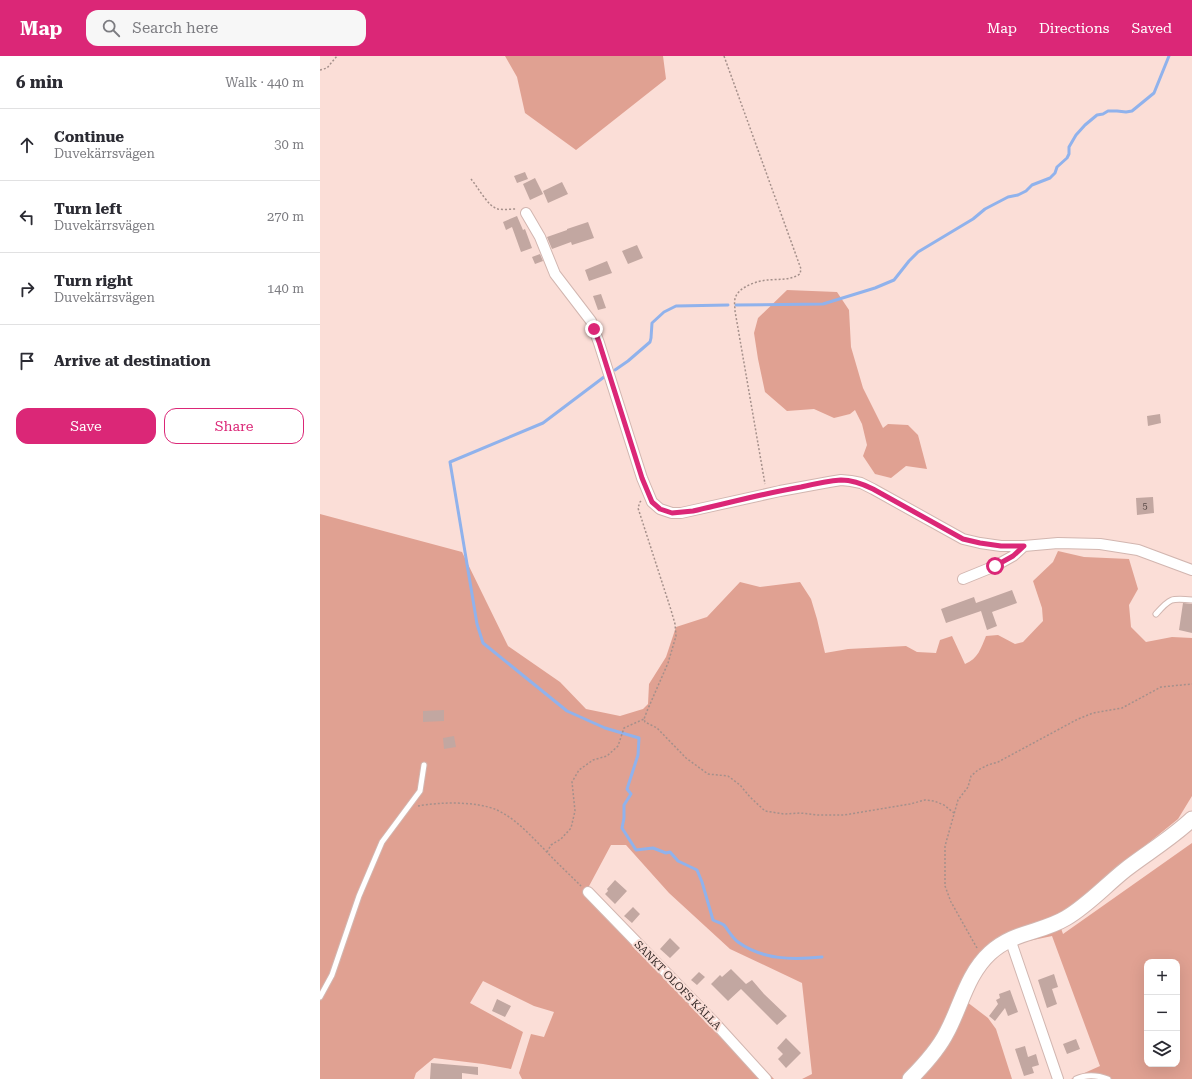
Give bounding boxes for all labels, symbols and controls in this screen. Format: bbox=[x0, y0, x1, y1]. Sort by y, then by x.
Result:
search box bbox=[86, 10, 366, 46]
text: Map bbox=[20, 17, 62, 40]
icon: search bbox=[100, 17, 122, 39]
text: Search here bbox=[132, 19, 218, 37]
text: Map bbox=[987, 20, 1017, 36]
text: Directions bbox=[1039, 20, 1109, 36]
text: Saved bbox=[1131, 20, 1172, 36]
text: 6 min bbox=[16, 72, 63, 92]
text: Walk · 440 m bbox=[225, 75, 304, 90]
text: Continue bbox=[54, 128, 124, 146]
icon: ahead bbox=[16, 134, 38, 156]
text: 30 m bbox=[274, 137, 304, 152]
text: Duvekärrsvägen bbox=[54, 146, 155, 161]
text: Turn left bbox=[54, 200, 122, 218]
icon: left bbox=[16, 206, 38, 228]
text: 270 m bbox=[267, 209, 304, 224]
text: Duvekärrsvägen bbox=[54, 218, 155, 233]
text: Turn right bbox=[54, 272, 133, 290]
icon: right bbox=[16, 278, 38, 300]
text: 140 m bbox=[267, 281, 304, 296]
text: Duvekärrsvägen bbox=[54, 290, 155, 305]
route end bbox=[585, 320, 603, 338]
icon: arrive bbox=[16, 350, 38, 372]
text: Arrive at destination bbox=[54, 352, 210, 370]
button: Save bbox=[16, 408, 156, 444]
button: Share bbox=[164, 408, 304, 444]
house number: 5 bbox=[1142, 501, 1148, 511]
route start bbox=[986, 557, 1004, 575]
street label: SANKT OLOFS KÄLLA bbox=[632, 937, 725, 1033]
map controls bbox=[1144, 959, 1180, 1067]
button: + bbox=[1144, 959, 1180, 995]
button: − bbox=[1144, 995, 1180, 1031]
button: layers bbox=[1144, 1031, 1180, 1067]

